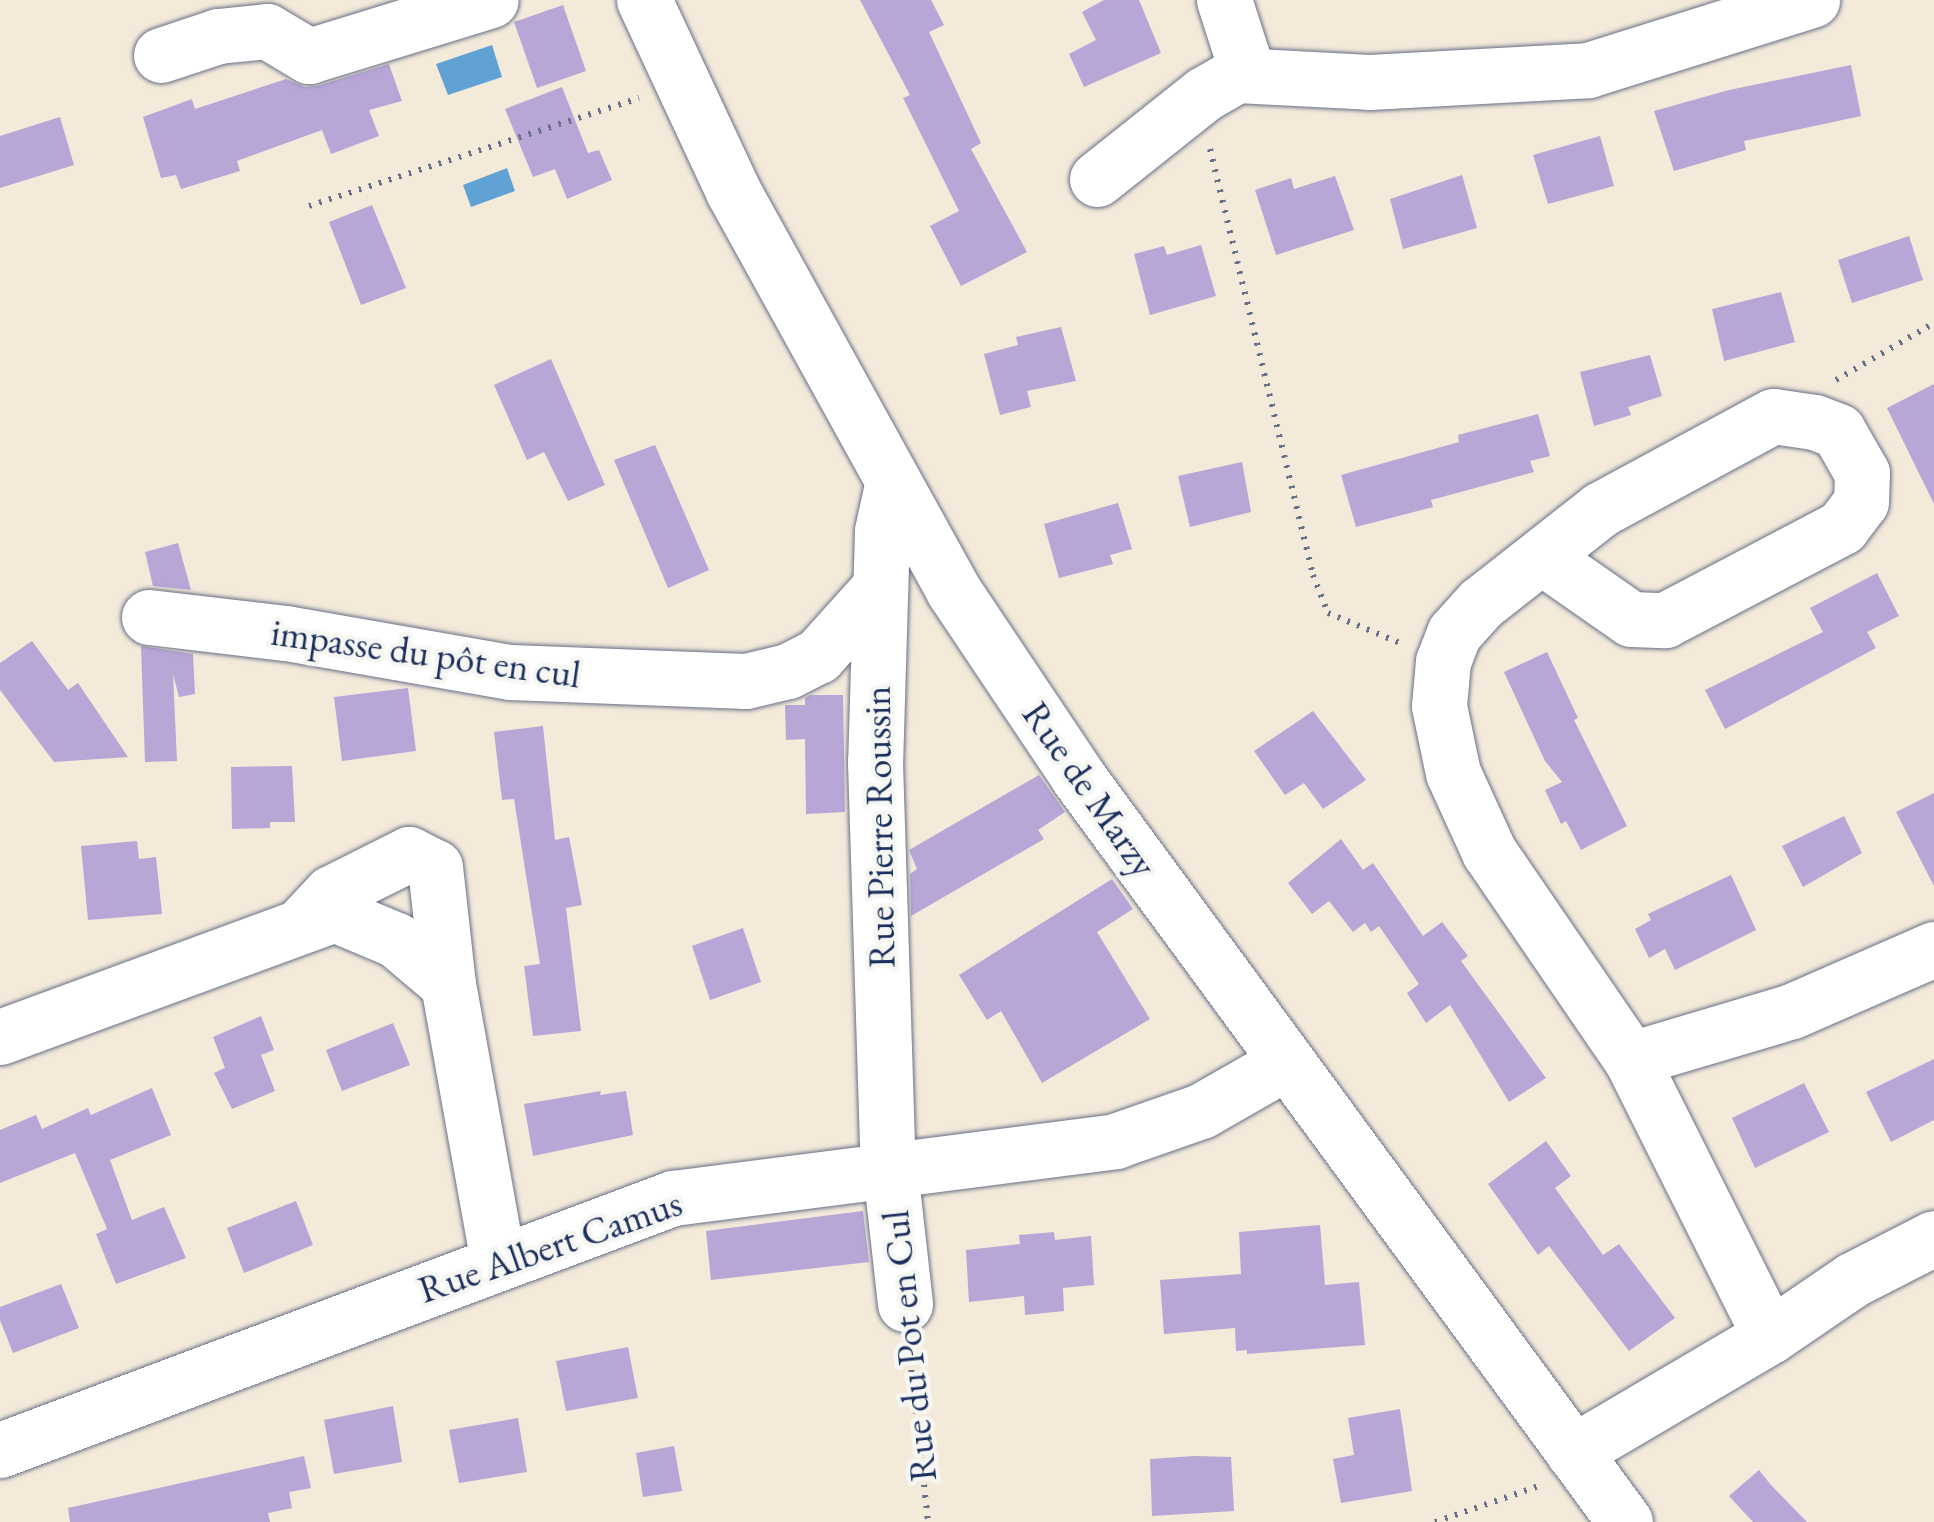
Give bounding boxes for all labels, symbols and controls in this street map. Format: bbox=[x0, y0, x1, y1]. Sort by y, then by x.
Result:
street label: impasse du pôt en cul bbox=[268, 609, 584, 697]
street label: Rue Pierre Roussin bbox=[854, 685, 904, 969]
street label: Rue de Marzy bbox=[1013, 693, 1167, 885]
street label: Rue Albert Camus bbox=[412, 1180, 688, 1312]
street label: Rue du Pot en Cul bbox=[872, 1208, 946, 1484]

